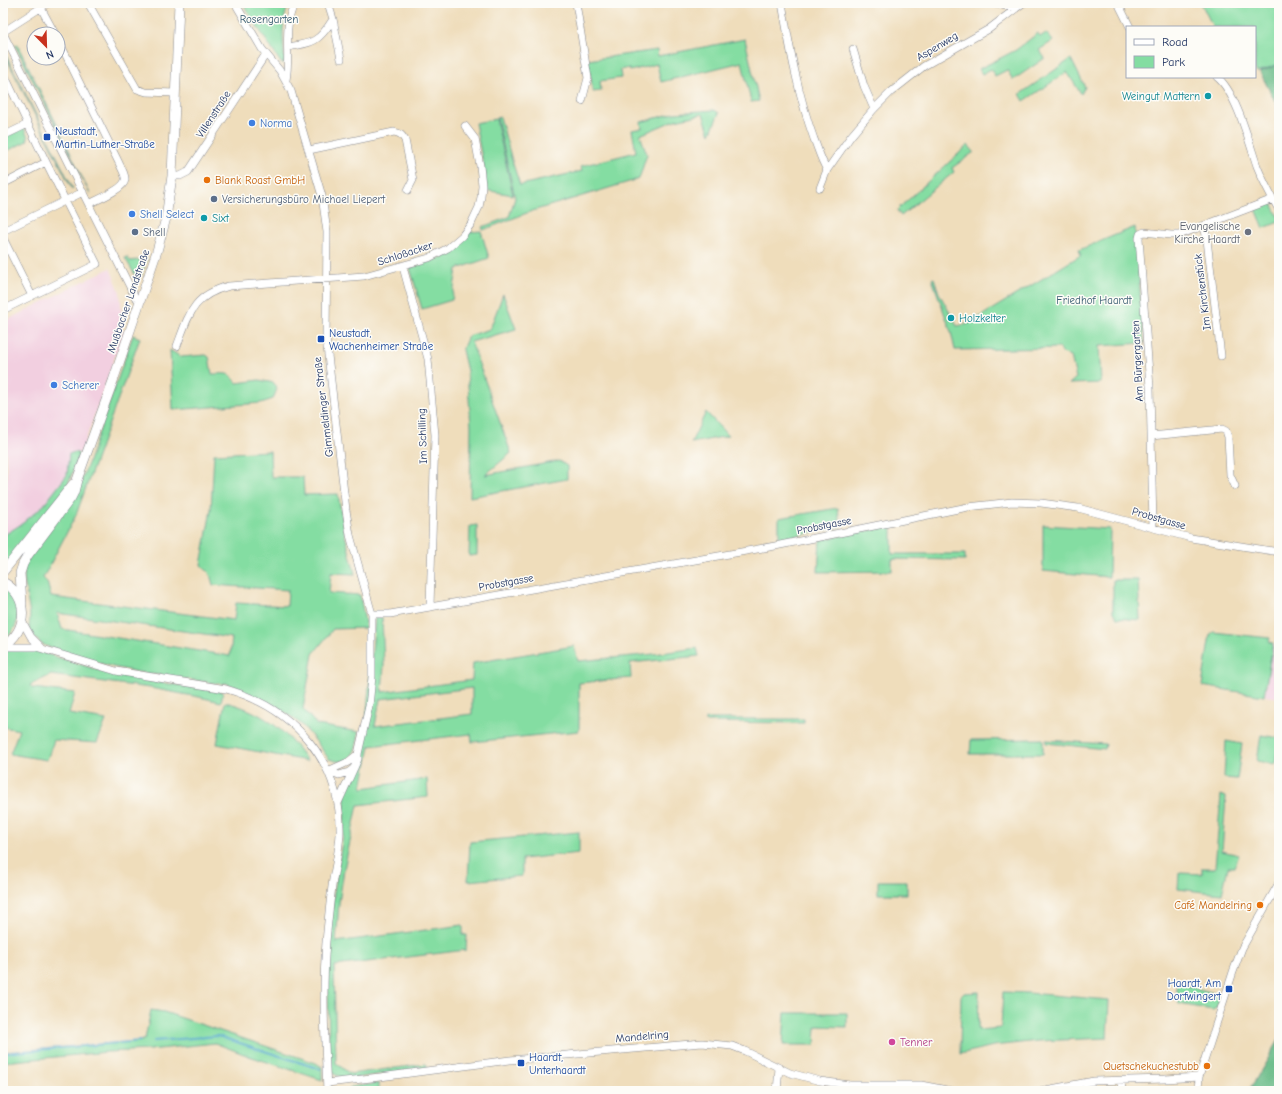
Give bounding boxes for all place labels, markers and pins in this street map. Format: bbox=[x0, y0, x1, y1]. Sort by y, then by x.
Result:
place label: Weingut Mattern bbox=[1122, 90, 1200, 103]
marker: Weingut Mattern bbox=[1203, 91, 1213, 101]
place label: Norma bbox=[260, 117, 292, 130]
marker: Norma bbox=[247, 118, 257, 128]
place label: Neustadt, Martin-Luther-Straße bbox=[55, 125, 155, 151]
marker: Neustadt, Martin-Luther-Straße bbox=[42, 132, 52, 142]
place label: Blank Roast GmbH bbox=[215, 174, 305, 187]
marker: Blank Roast GmbH bbox=[202, 175, 212, 185]
place label: Versicherungsbüro Michael Liepert bbox=[222, 193, 386, 206]
marker: Versicherungsbüro Michael Liepert bbox=[209, 194, 219, 204]
place label: Shell Select bbox=[140, 208, 195, 221]
marker: Shell Select bbox=[127, 209, 137, 219]
place label: Sixt bbox=[212, 212, 230, 225]
marker: Sixt bbox=[199, 213, 209, 223]
place label: Evangelische Kirche Haardt bbox=[1175, 220, 1241, 246]
place label: Shell bbox=[143, 226, 165, 239]
marker: Shell bbox=[130, 227, 140, 237]
marker: Evangelische Kirche Haardt bbox=[1243, 227, 1253, 237]
place label: Holzkelter bbox=[959, 312, 1006, 325]
marker: Holzkelter bbox=[946, 313, 956, 323]
place label: Neustadt, Wachenheimer Straße bbox=[329, 327, 434, 353]
marker: Neustadt, Wachenheimer Straße bbox=[316, 334, 326, 344]
place label: Scherer bbox=[62, 379, 99, 392]
marker: Scherer bbox=[49, 380, 59, 390]
place label: Café Mandelring bbox=[1174, 899, 1252, 912]
marker: Café Mandelring bbox=[1255, 900, 1265, 910]
place label: Haardt, Am Dorfwingert bbox=[1167, 977, 1222, 1003]
marker: Haardt, Am Dorfwingert bbox=[1224, 984, 1234, 994]
place label: Tenner bbox=[900, 1036, 933, 1049]
marker: Tenner bbox=[887, 1037, 897, 1047]
place label: Haardt, Unterhaardt bbox=[529, 1051, 587, 1077]
marker: Haardt, Unterhaardt bbox=[516, 1058, 526, 1068]
place label: Quetschekuchestubb bbox=[1103, 1060, 1199, 1073]
marker: Quetschekuchestubb bbox=[1202, 1061, 1212, 1071]

